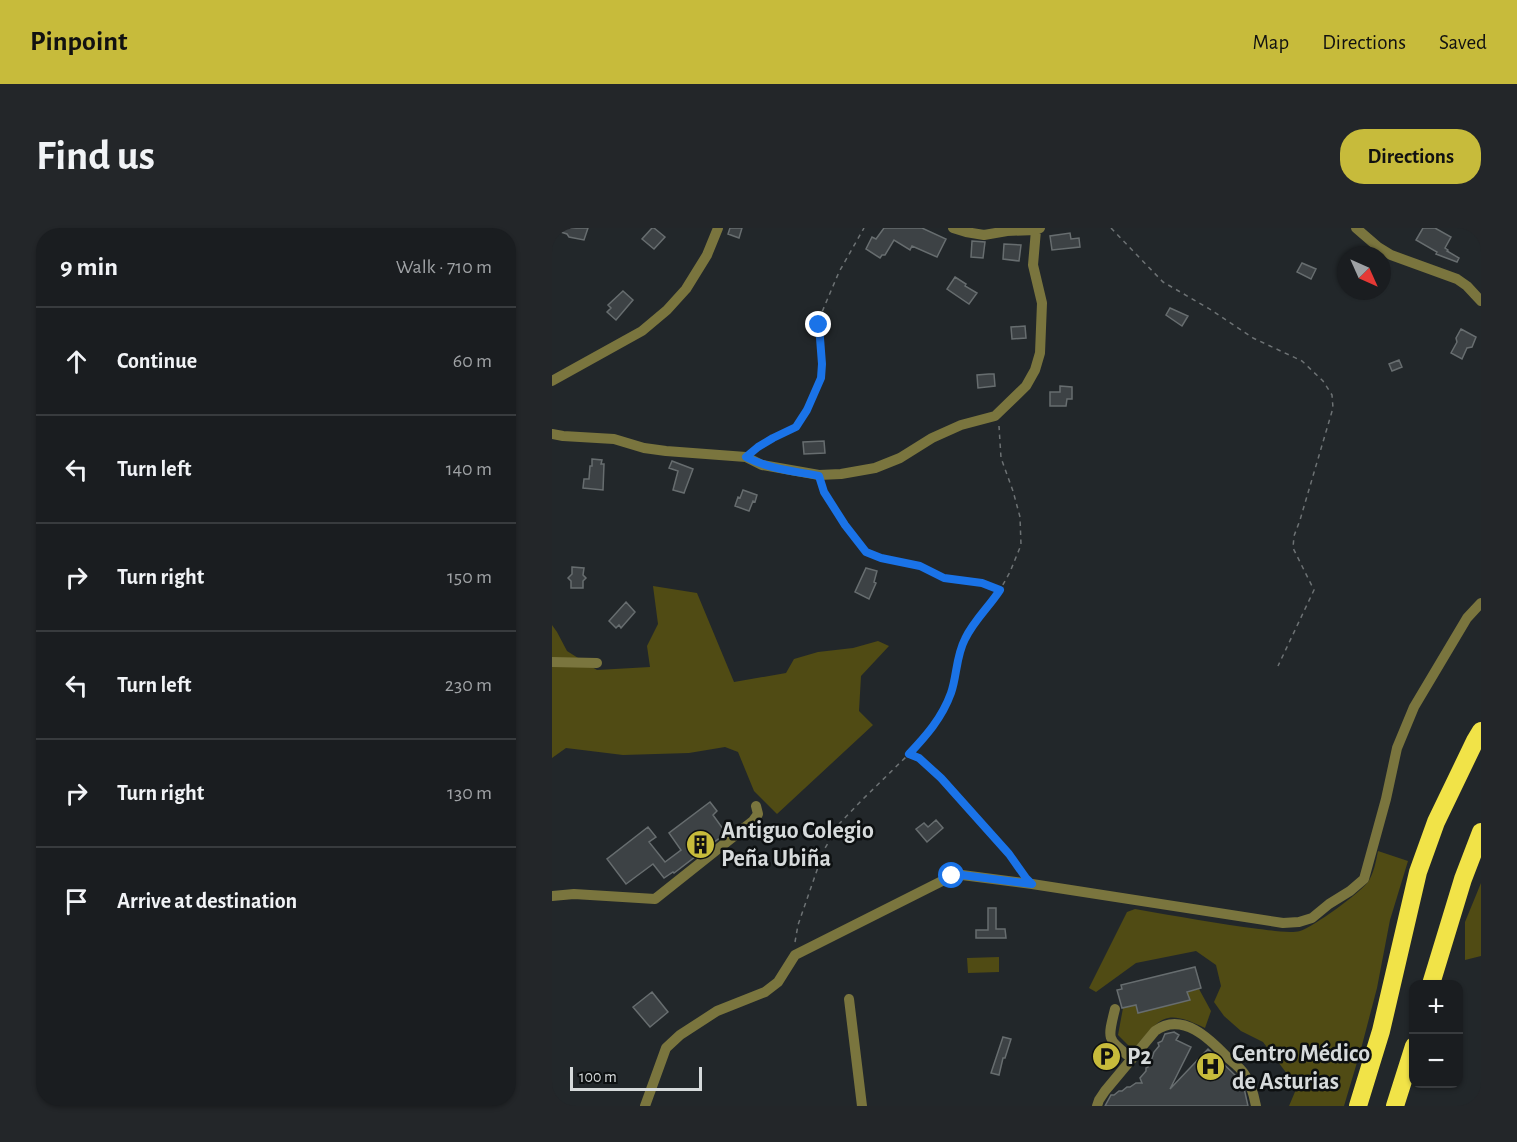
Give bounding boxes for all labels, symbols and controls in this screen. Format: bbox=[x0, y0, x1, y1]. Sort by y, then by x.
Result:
text: Pinpoint bbox=[30, 28, 128, 56]
text: Map bbox=[1253, 32, 1289, 53]
text: Directions bbox=[1322, 32, 1406, 53]
text: Saved bbox=[1439, 32, 1487, 53]
button: Directions bbox=[1340, 129, 1481, 184]
text: Find us bbox=[36, 135, 155, 177]
north arrow bbox=[1337, 246, 1391, 300]
text: 9 min bbox=[60, 254, 118, 280]
text: Walk · 710 m bbox=[396, 257, 492, 277]
route end bbox=[805, 311, 831, 337]
icon: ahead bbox=[60, 345, 93, 378]
text: Continue bbox=[117, 350, 197, 372]
text: 60 m bbox=[453, 351, 492, 371]
icon: left bbox=[60, 453, 93, 486]
text: Turn left bbox=[117, 458, 191, 480]
text: 140 m bbox=[446, 459, 492, 479]
icon: right bbox=[60, 561, 93, 594]
text: Turn right bbox=[117, 566, 204, 588]
text: 150 m bbox=[447, 567, 492, 587]
icon: left bbox=[60, 669, 93, 702]
text: Turn left bbox=[117, 674, 191, 696]
text: 230 m bbox=[445, 675, 492, 695]
icon: right bbox=[60, 777, 93, 810]
text: Turn right bbox=[117, 782, 204, 804]
text: 130 m bbox=[447, 783, 492, 803]
place label: Antiguo Colegio Peña Ubiña bbox=[721, 819, 874, 871]
building icon: Antiguo Colegio Peña Ubiña bbox=[684, 828, 716, 860]
route start bbox=[938, 862, 964, 888]
icon: arrive bbox=[60, 885, 93, 918]
text: Arrive at destination bbox=[117, 890, 297, 912]
map controls bbox=[1409, 980, 1463, 1088]
button: + bbox=[1409, 980, 1463, 1034]
button: − bbox=[1409, 1034, 1463, 1088]
parking icon: P2 bbox=[1090, 1040, 1122, 1072]
place label: Centro Médico de Asturias bbox=[1232, 1042, 1370, 1094]
place label: P2 bbox=[1127, 1045, 1152, 1069]
hospital icon: Centro Médico de Asturias bbox=[1195, 1051, 1227, 1083]
scale bar bbox=[570, 1064, 702, 1092]
text: 100 m bbox=[579, 1069, 617, 1085]

